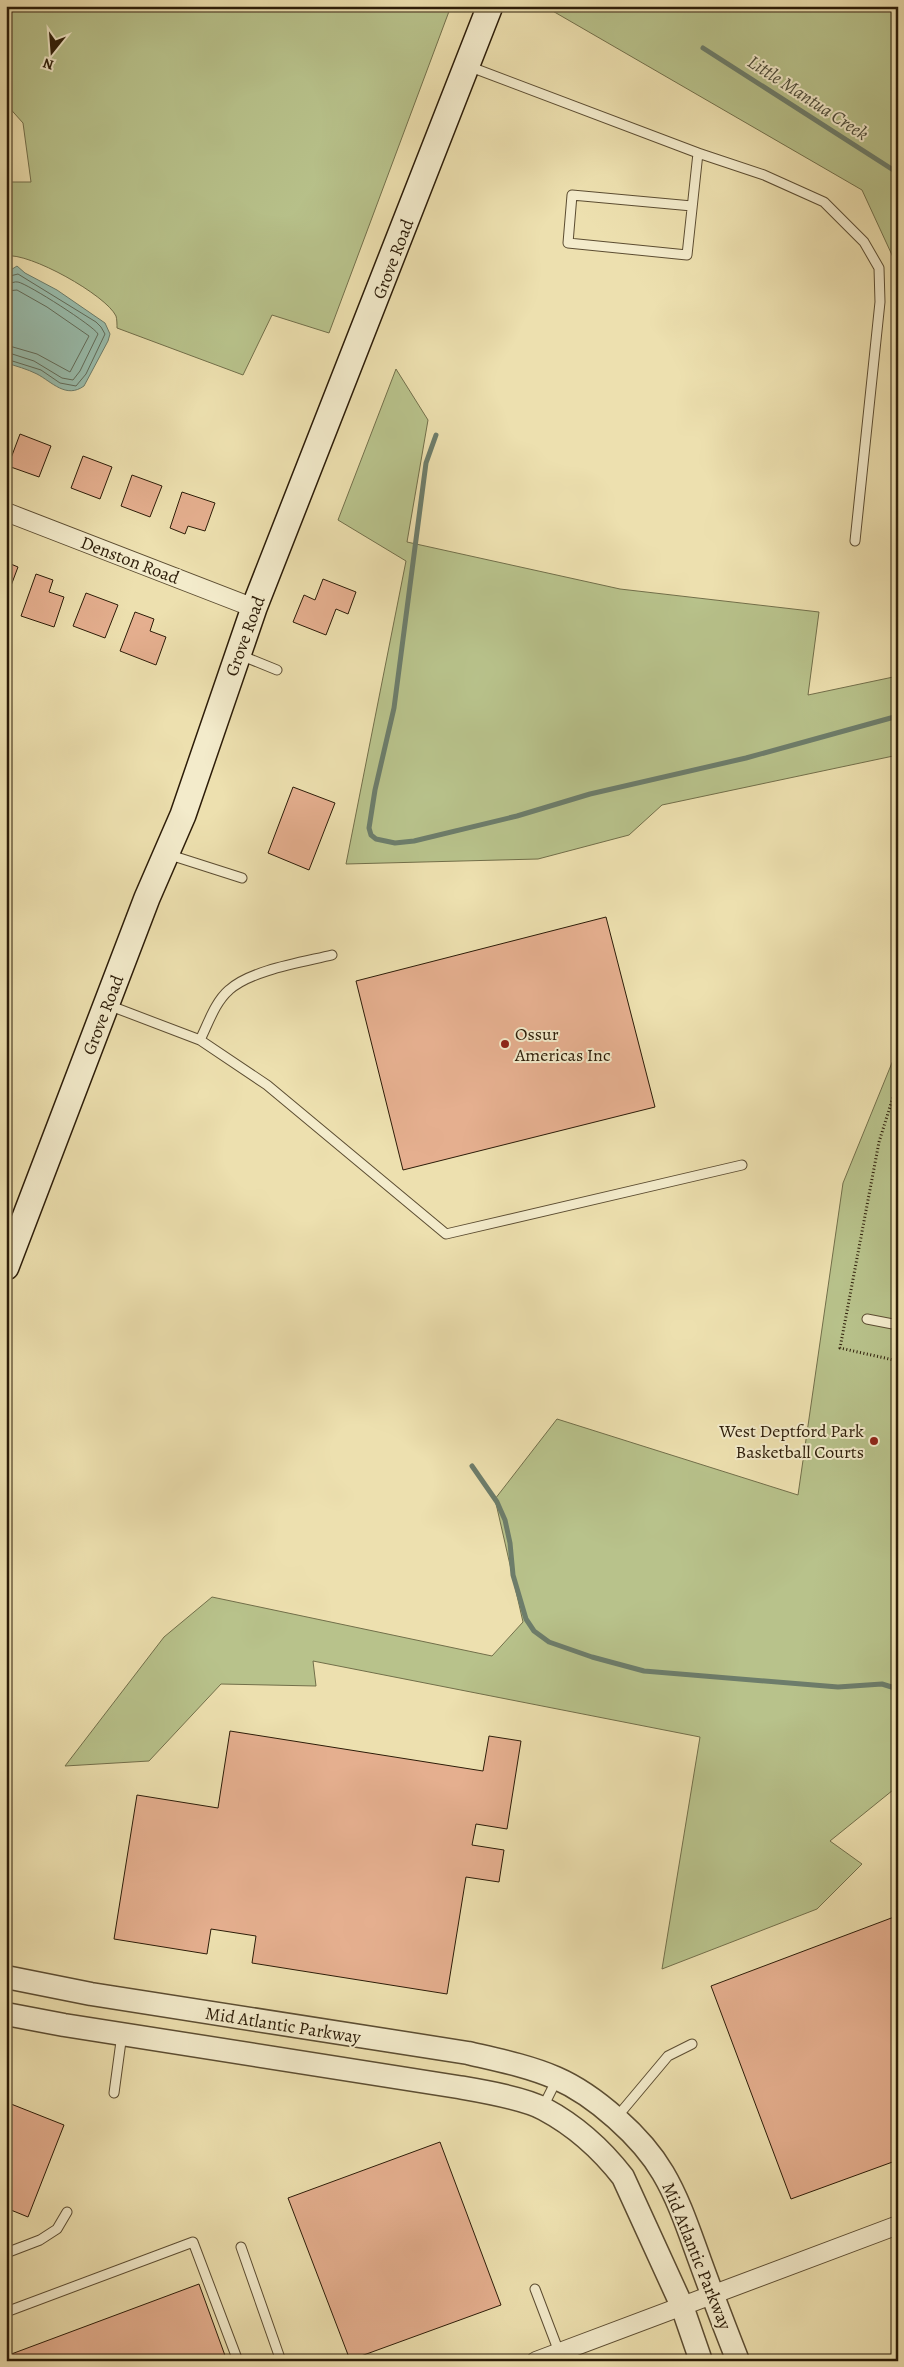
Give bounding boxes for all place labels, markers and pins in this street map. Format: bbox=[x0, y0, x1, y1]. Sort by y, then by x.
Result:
place label: Ossur Americas Inc bbox=[514, 1022, 611, 1067]
marker: Ossur Americas Inc bbox=[499, 1038, 511, 1050]
place label: West Deptford Park Basketball Courts bbox=[718, 1419, 864, 1464]
marker: West Deptford Park Basketball Courts bbox=[868, 1435, 880, 1447]

